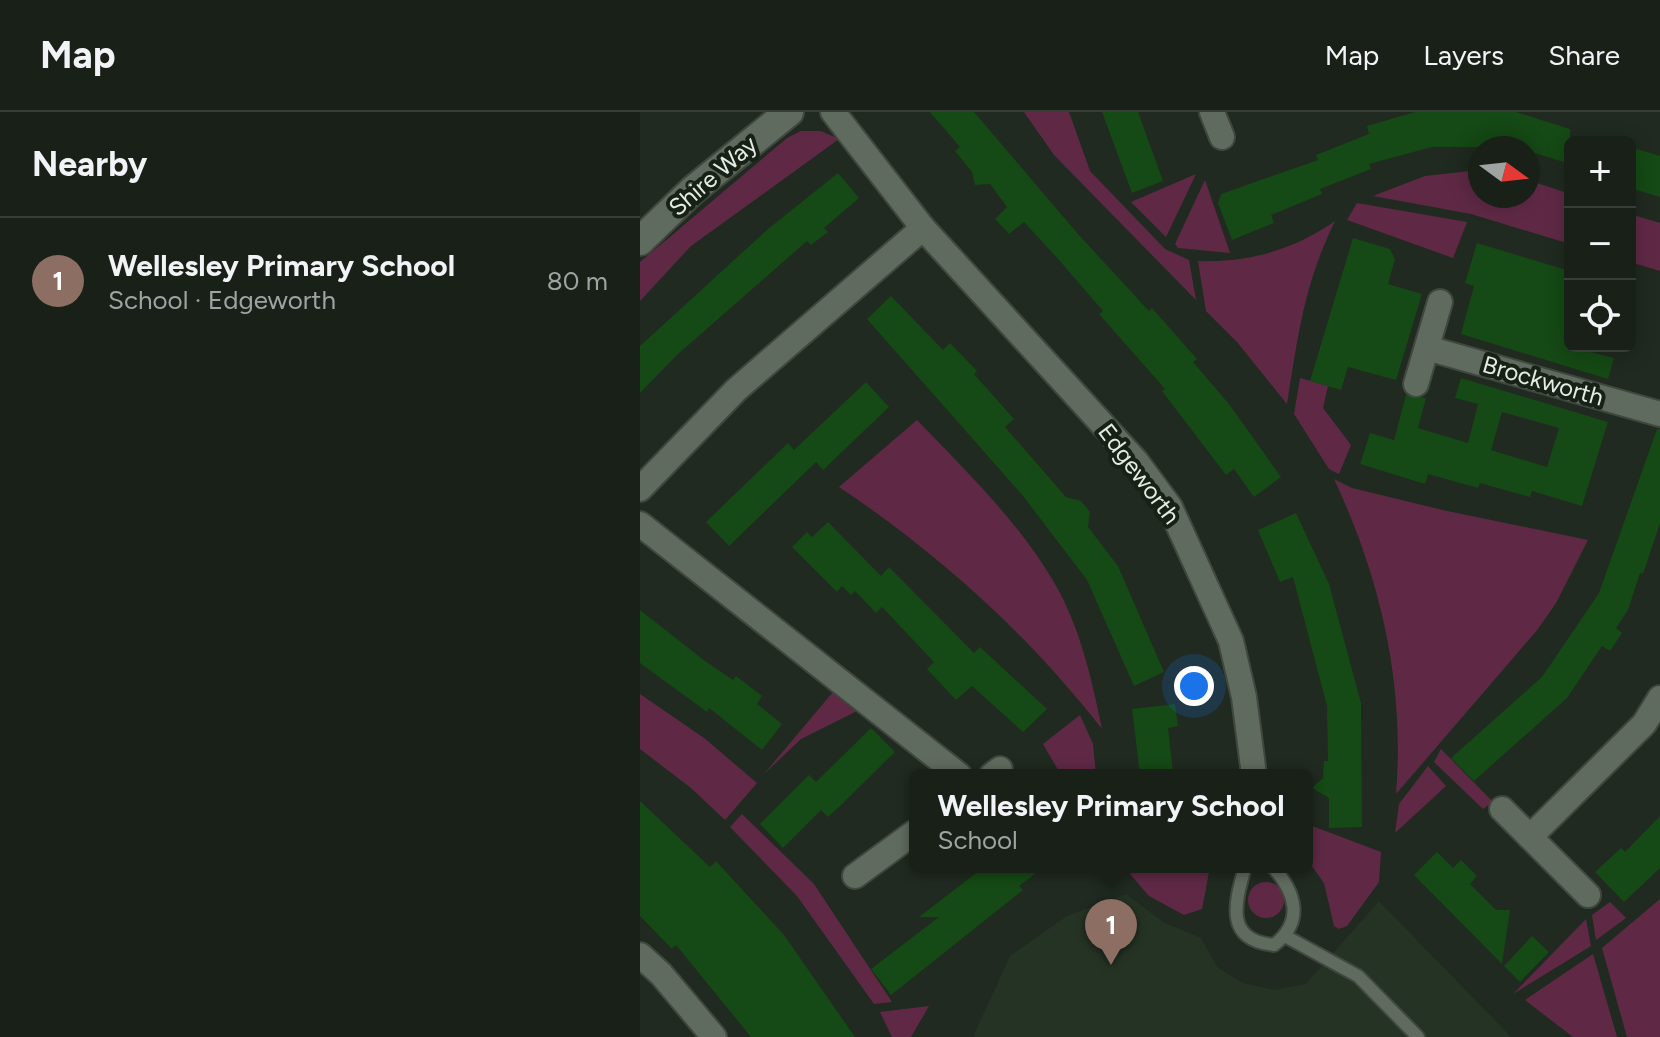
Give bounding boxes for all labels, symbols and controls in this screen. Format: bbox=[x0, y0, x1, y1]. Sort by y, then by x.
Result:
text: Map bbox=[40, 32, 116, 78]
text: Map bbox=[1325, 38, 1379, 72]
text: Layers bbox=[1423, 38, 1504, 72]
text: Share bbox=[1548, 38, 1620, 72]
street label: Shire Way bbox=[663, 129, 763, 222]
north arrow bbox=[1468, 136, 1540, 208]
map controls bbox=[1564, 136, 1636, 352]
button: + bbox=[1564, 136, 1636, 208]
text: Nearby bbox=[32, 144, 147, 185]
button: − bbox=[1564, 208, 1636, 280]
text: Wellesley Primary School bbox=[108, 247, 455, 284]
text: 1 bbox=[53, 265, 63, 297]
text: 80 m bbox=[547, 265, 608, 297]
button: locate bbox=[1564, 280, 1636, 352]
text: School · Edgeworth bbox=[108, 284, 336, 316]
street label: Brockworth bbox=[1479, 349, 1607, 412]
street label: Edgeworth bbox=[1092, 418, 1187, 530]
your location bbox=[1174, 666, 1214, 706]
popup bbox=[909, 769, 1313, 873]
text: Wellesley Primary School bbox=[937, 787, 1285, 824]
text: School bbox=[937, 824, 1018, 856]
pin: 1 bbox=[1085, 899, 1137, 965]

